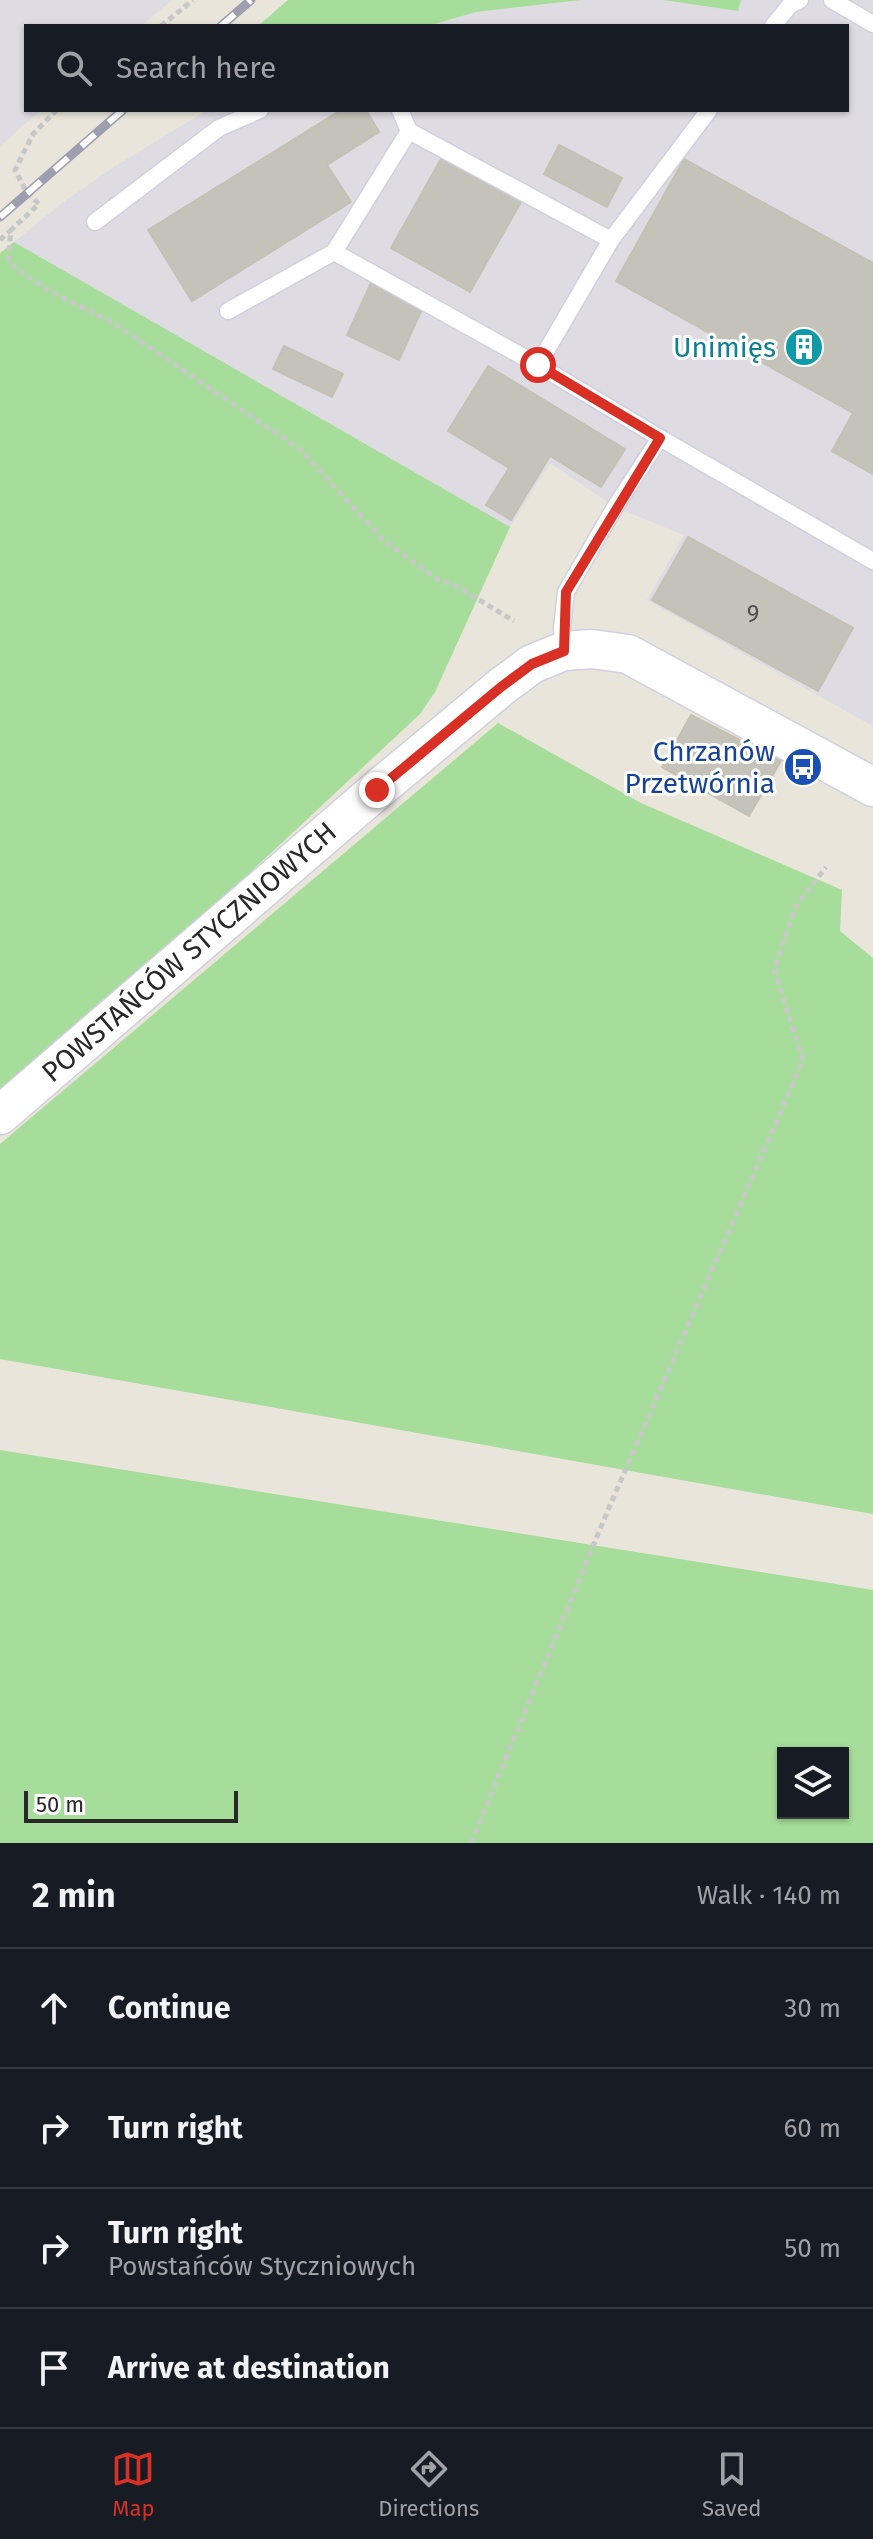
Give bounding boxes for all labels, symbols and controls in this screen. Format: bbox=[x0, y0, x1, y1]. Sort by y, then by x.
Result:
search box bbox=[24, 24, 849, 112]
icon: search bbox=[52, 46, 96, 90]
text: Search here bbox=[116, 50, 276, 86]
building icon: Unimięs bbox=[783, 326, 825, 368]
place label: Unimięs bbox=[673, 331, 776, 364]
route start bbox=[520, 347, 556, 383]
house number: 9 bbox=[747, 600, 759, 628]
place label: Chrzanów Przetwórnia bbox=[625, 735, 775, 800]
bus stop icon: Chrzanów Przetwórnia bbox=[782, 746, 824, 788]
route end bbox=[359, 772, 395, 808]
street label: POWSTAŃCÓW STYCZNIOWYCH bbox=[35, 815, 343, 1089]
map controls bbox=[777, 1747, 849, 1819]
button: layers bbox=[777, 1747, 849, 1819]
scale bar bbox=[24, 1787, 238, 1823]
text: 50 m bbox=[36, 1791, 84, 1818]
text: 2 min bbox=[32, 1875, 116, 1916]
text: Walk · 140 m bbox=[697, 1880, 841, 1911]
icon: ahead bbox=[32, 1986, 76, 2030]
text: Continue bbox=[108, 1990, 231, 2026]
text: 30 m bbox=[784, 1993, 841, 2024]
icon: right bbox=[32, 2106, 76, 2150]
text: Turn right bbox=[108, 2110, 243, 2146]
text: 60 m bbox=[783, 2113, 841, 2144]
text: Turn right bbox=[108, 2215, 243, 2251]
icon: right bbox=[32, 2226, 76, 2270]
text: 50 m bbox=[784, 2233, 841, 2264]
text: Powstańców Styczniowych bbox=[108, 2251, 416, 2282]
icon: arrive bbox=[32, 2346, 76, 2390]
text: Arrive at destination bbox=[108, 2350, 390, 2386]
tab: Map bbox=[111, 2447, 155, 2522]
tab: Directions bbox=[378, 2447, 479, 2522]
tab: Saved bbox=[702, 2447, 762, 2522]

